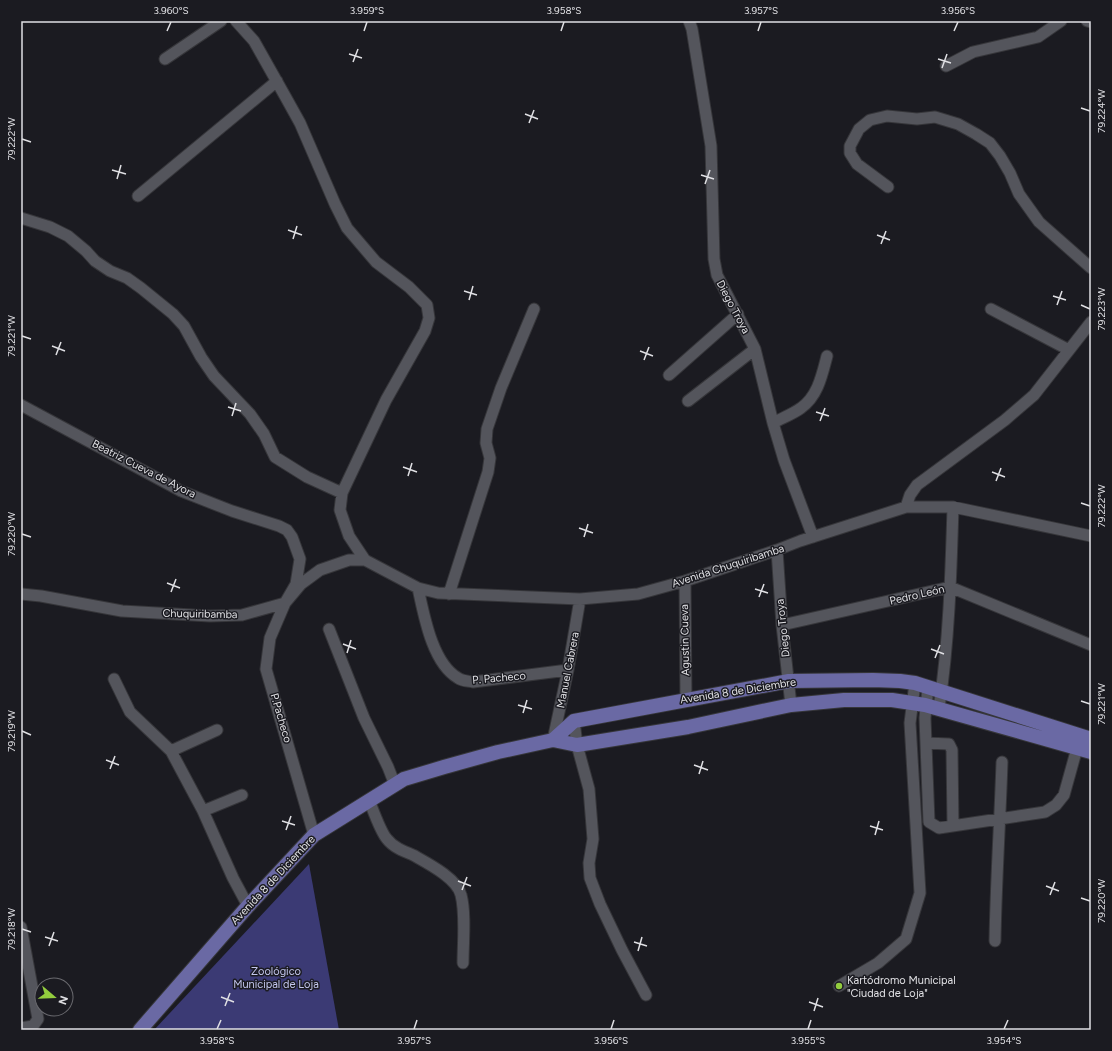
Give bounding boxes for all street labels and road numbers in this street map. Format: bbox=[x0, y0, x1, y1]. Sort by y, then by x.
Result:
street label: Diego Troya bbox=[714, 278, 752, 336]
street label: Beatriz Cueva de Ayora bbox=[90, 437, 198, 501]
street label: Avenida Chuquiribamba bbox=[670, 542, 786, 590]
street label: Pedro León bbox=[888, 582, 946, 608]
street label: Diego Troya bbox=[773, 598, 793, 658]
street label: Agustin Cueva bbox=[678, 604, 692, 676]
street label: Chuquiribamba bbox=[162, 607, 238, 621]
street label: Manuel Cabrera bbox=[554, 631, 582, 709]
street label: P. Pacheco bbox=[472, 669, 526, 687]
street label: Avenida 8 de Diciembre bbox=[679, 675, 797, 707]
street label: P.Pacheco bbox=[268, 692, 294, 744]
street label: Avenida 8 de Diciembre bbox=[228, 833, 318, 927]

